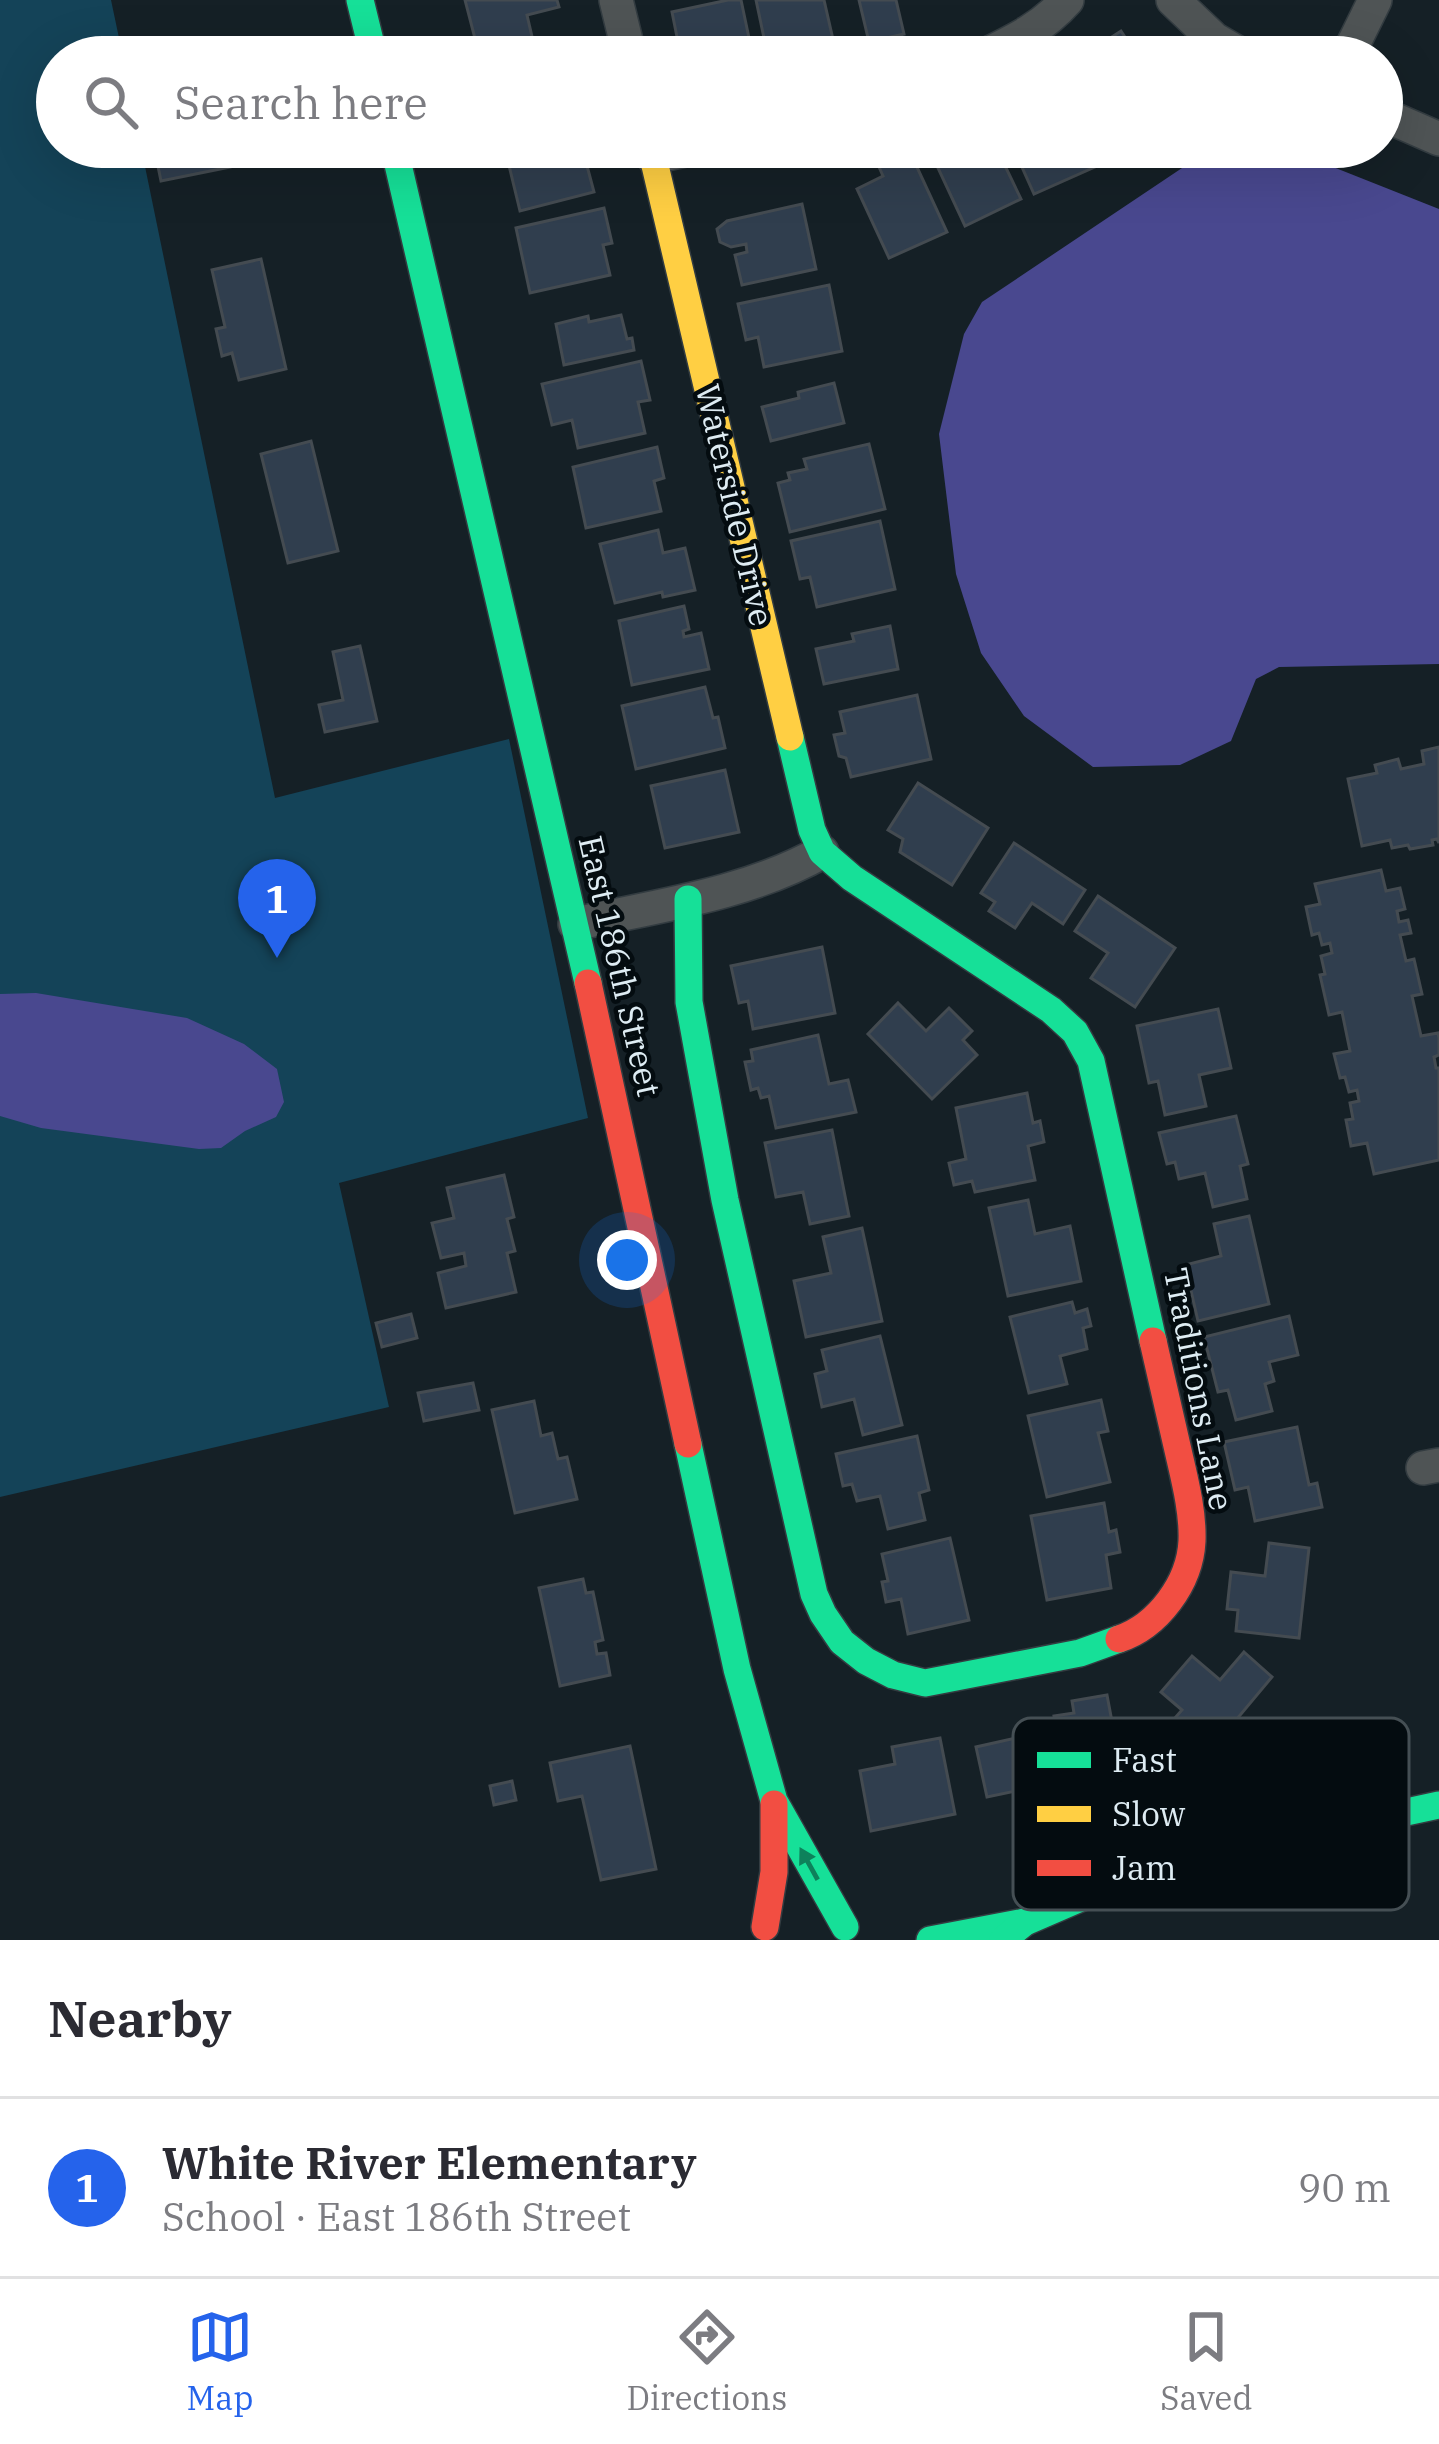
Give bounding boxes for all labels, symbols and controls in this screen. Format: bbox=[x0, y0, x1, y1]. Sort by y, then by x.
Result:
search box bbox=[36, 36, 1403, 168]
icon: search bbox=[78, 69, 144, 135]
text: Search here bbox=[174, 73, 428, 131]
street label: Waterside Drive bbox=[687, 380, 784, 630]
street label: East 186th Street bbox=[570, 831, 671, 1100]
pin: 1 bbox=[238, 859, 316, 958]
your location bbox=[597, 1230, 657, 1290]
street label: Traditions Lane bbox=[1155, 1264, 1244, 1514]
legend bbox=[1013, 1718, 1409, 1910]
text: Fast bbox=[1112, 1738, 1177, 1781]
text: Slow bbox=[1112, 1792, 1186, 1835]
text: Jam bbox=[1112, 1846, 1176, 1889]
one-way arrow bbox=[799, 1847, 820, 1882]
text: Nearby bbox=[48, 1985, 232, 2051]
text: White River Elementary bbox=[162, 2133, 697, 2191]
text: 1 bbox=[75, 2162, 99, 2213]
text: 90 m bbox=[1298, 2162, 1391, 2213]
text: School · East 186th Street bbox=[162, 2191, 631, 2242]
tab: Map bbox=[186, 2304, 253, 2419]
tab: Directions bbox=[626, 2304, 787, 2419]
tab: Saved bbox=[1160, 2304, 1253, 2419]

